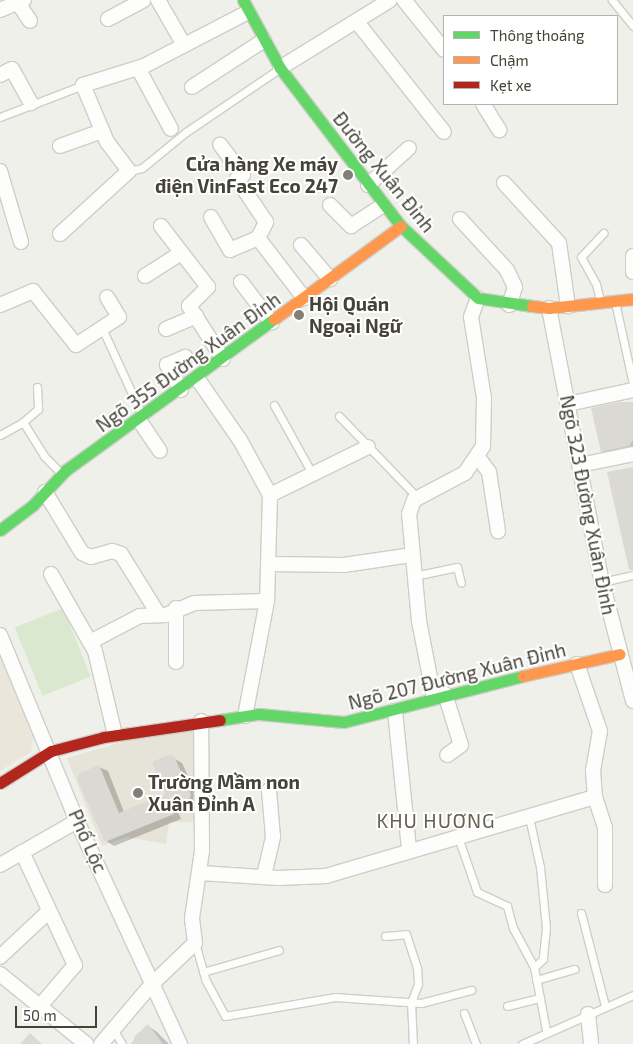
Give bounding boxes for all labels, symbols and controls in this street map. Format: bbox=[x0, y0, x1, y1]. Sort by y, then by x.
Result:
legend bbox=[443, 15, 618, 105]
text: Thông thoáng bbox=[490, 26, 584, 44]
text: Chậm bbox=[490, 51, 529, 69]
text: Kẹt xe bbox=[490, 76, 532, 94]
street label: Đường Xuân Đỉnh bbox=[328, 107, 440, 237]
place label: Cửa hàng Xe máy điện VinFast Eco 247 bbox=[154, 153, 338, 197]
marker: Cửa hàng Xe máy điện VinFast Eco 247 bbox=[342, 169, 354, 181]
street label: Ngõ 355 Đường Xuân Đỉnh bbox=[91, 287, 285, 437]
place label: Hội Quán Ngoại Ngữ bbox=[309, 293, 402, 337]
marker: Hội Quán Ngoại Ngữ bbox=[293, 309, 305, 321]
street label: Ngõ 323 Đường Xuân Đỉnh bbox=[555, 393, 621, 617]
street label: Ngõ 207 Đường Xuân Đỉnh bbox=[346, 638, 568, 714]
place label: Trường Mầm non Xuân Đỉnh A bbox=[148, 771, 300, 815]
marker: Trường Mầm non Xuân Đỉnh A bbox=[132, 787, 144, 799]
street label: Phố Lộc bbox=[64, 806, 112, 876]
district label: KHU HƯƠNG bbox=[375, 808, 497, 832]
scale bar bbox=[18, 996, 100, 1028]
text: 50 m bbox=[23, 1006, 57, 1024]

